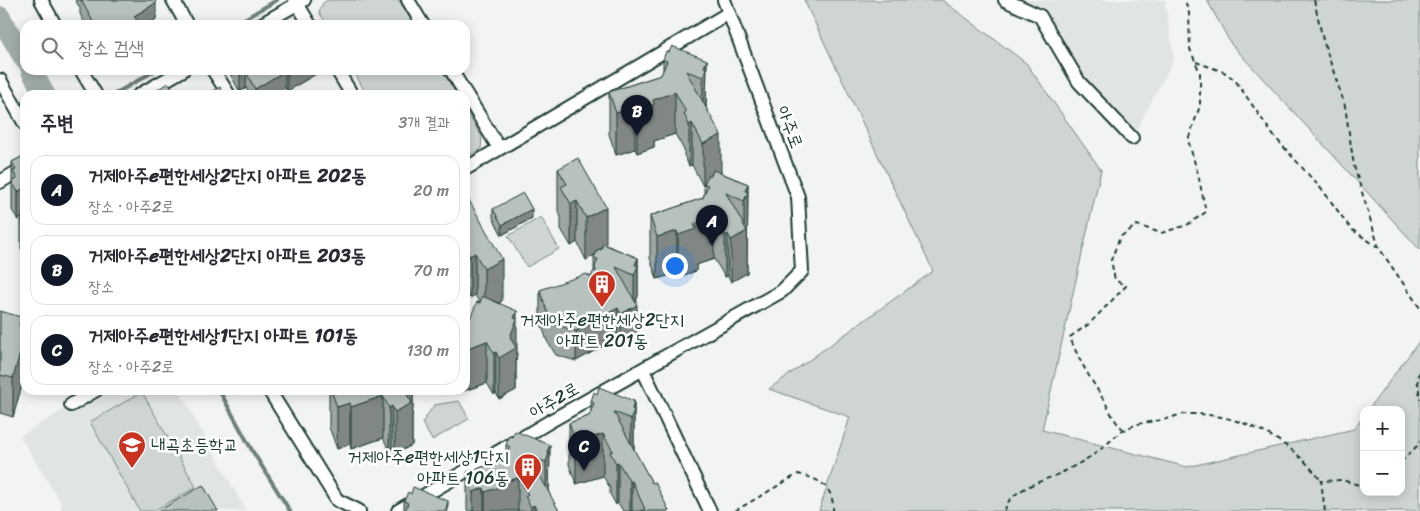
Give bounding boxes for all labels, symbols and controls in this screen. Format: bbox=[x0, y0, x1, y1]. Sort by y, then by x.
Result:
search box bbox=[20, 20, 470, 75]
text: 장소 검색 bbox=[78, 31, 144, 64]
icon: search bbox=[38, 34, 66, 62]
pin: B bbox=[621, 95, 653, 136]
street label: 아주로 bbox=[767, 101, 813, 153]
text: 주변 bbox=[40, 104, 74, 142]
text: 3개 결과 bbox=[398, 108, 450, 137]
text: 거제아주e편한세상2단지 아파트 202동 bbox=[88, 159, 367, 192]
text: A bbox=[52, 176, 62, 205]
text: 20 m bbox=[413, 176, 449, 205]
text: 장소 · 아주2로 bbox=[88, 192, 174, 221]
pin: A bbox=[696, 205, 728, 246]
text: 거제아주e편한세상2단지 아파트 203동 bbox=[88, 239, 366, 272]
your location bbox=[662, 253, 688, 279]
text: B bbox=[52, 256, 62, 285]
text: 70 m bbox=[413, 256, 449, 285]
building icon: 거제아주e편한세상2단지 아파트 201동 bbox=[587, 269, 617, 308]
text: 장소 bbox=[88, 272, 114, 301]
place label: 거제아주e편한세상2단지 아파트 201동 bbox=[520, 304, 684, 357]
text: 거제아주e편한세상1단지 아파트 101동 bbox=[88, 319, 358, 352]
text: C bbox=[52, 336, 62, 365]
text: 130 m bbox=[407, 336, 449, 365]
text: 장소 · 아주2로 bbox=[88, 352, 174, 381]
street label: 아주2로 bbox=[523, 373, 585, 427]
map controls bbox=[1360, 406, 1405, 496]
button: + bbox=[1360, 406, 1405, 451]
place label: 내곡초등학교 bbox=[151, 429, 238, 461]
school or university icon: 내곡초등학교 bbox=[117, 430, 147, 469]
pin: C bbox=[568, 430, 600, 471]
place label: 거제아주e편한세상1단지 아파트 106동 bbox=[347, 441, 509, 494]
button: − bbox=[1360, 451, 1405, 496]
building icon: 거제아주e편한세상1단지 아파트 106동 bbox=[513, 452, 543, 491]

